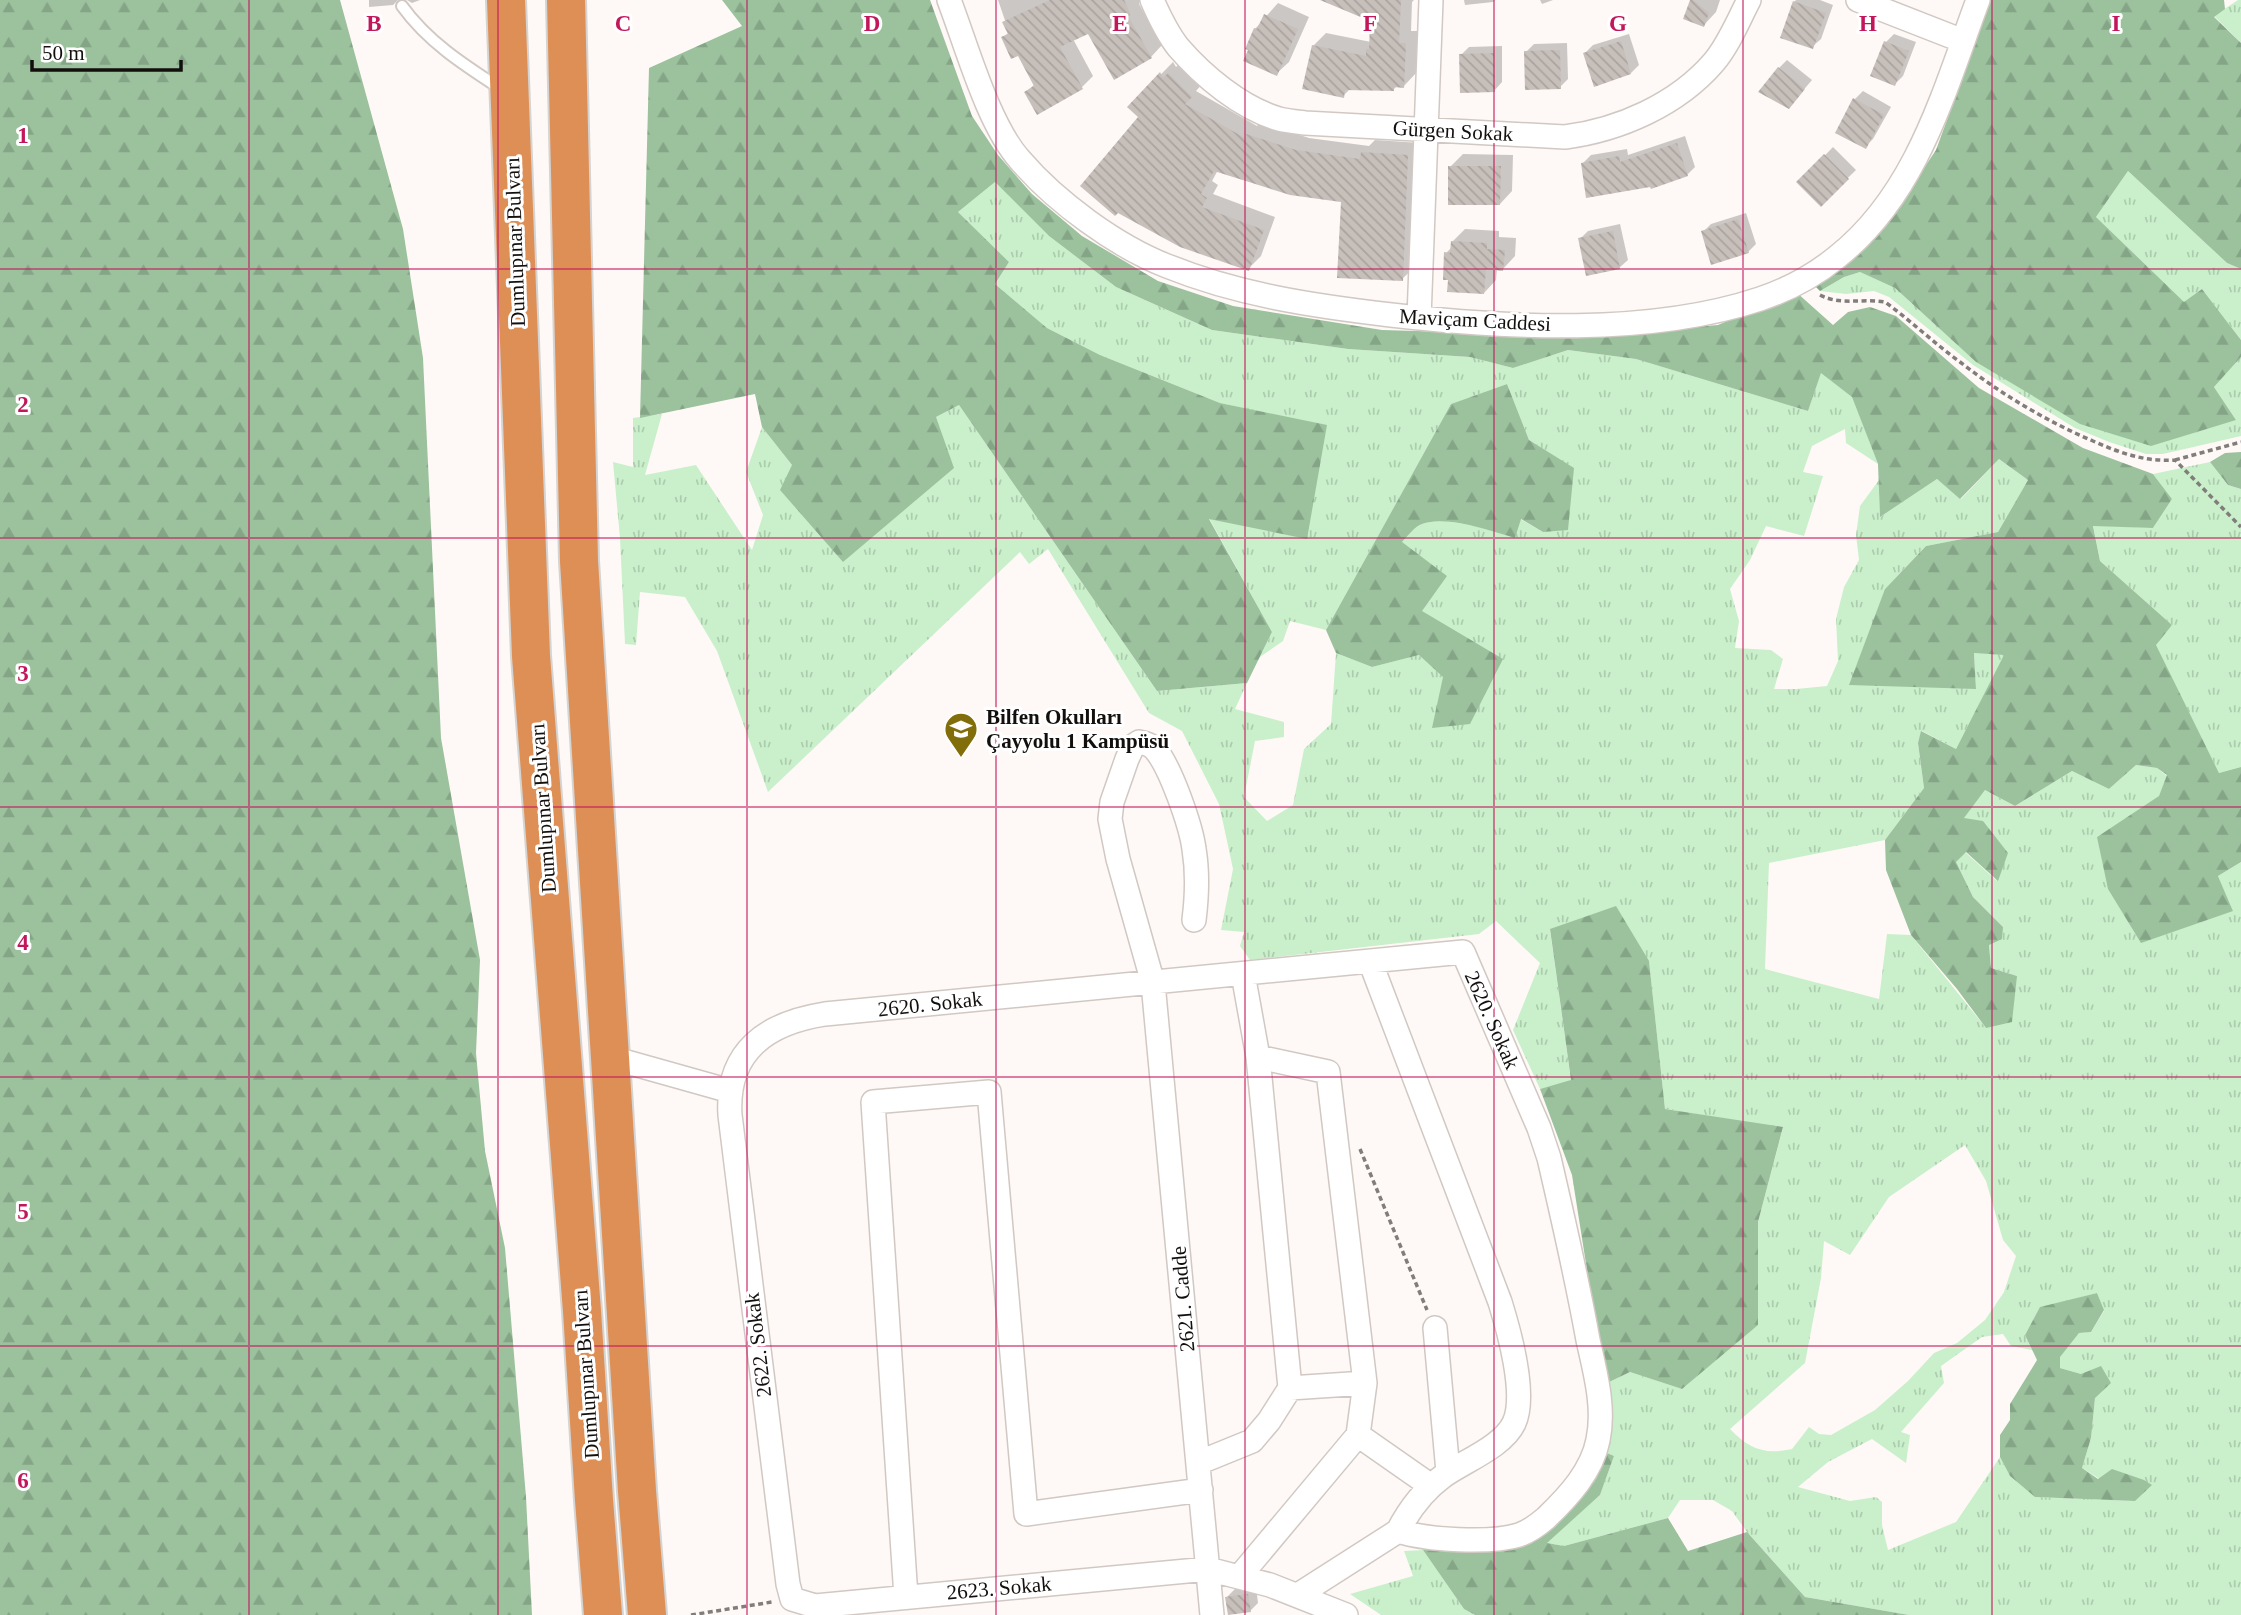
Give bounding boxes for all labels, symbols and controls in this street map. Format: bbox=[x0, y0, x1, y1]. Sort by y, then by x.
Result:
text: B bbox=[366, 11, 382, 36]
text: C bbox=[615, 11, 631, 36]
text: D bbox=[864, 11, 880, 36]
text: E bbox=[1112, 11, 1128, 36]
text: F bbox=[1363, 11, 1377, 36]
text: G bbox=[1609, 11, 1627, 36]
text: H bbox=[1859, 11, 1877, 36]
text: I bbox=[2112, 11, 2121, 36]
scale bar bbox=[32, 28, 180, 72]
text: 50 m bbox=[42, 41, 85, 65]
street label: Gürgen Sokak bbox=[1392, 116, 1514, 146]
text: 1 bbox=[17, 123, 29, 148]
street label: Dumlupınar Bulvarı bbox=[500, 157, 530, 327]
street label: Maviçam Caddesi bbox=[1398, 304, 1552, 336]
text: 2 bbox=[17, 392, 29, 417]
text: 3 bbox=[17, 661, 29, 686]
place label: Bilfen Okulları Çayyolu 1 Kampüsü bbox=[986, 705, 1170, 753]
school or university icon: Bilfen Okulları Çayyolu 1 Kampüsü bbox=[942, 710, 980, 759]
street label: Dumlupınar Bulvarı bbox=[525, 722, 561, 893]
text: 4 bbox=[17, 930, 29, 955]
street label: 2620. Sokak bbox=[1460, 967, 1525, 1073]
street label: 2620. Sokak bbox=[877, 987, 984, 1021]
text: 5 bbox=[17, 1199, 29, 1224]
street label: 2621. Cadde bbox=[1166, 1245, 1200, 1353]
street label: Dumlupınar Bulvarı bbox=[568, 1288, 604, 1459]
street label: 2622. Sokak bbox=[740, 1291, 776, 1399]
text: 6 bbox=[17, 1468, 29, 1493]
street label: 2623. Sokak bbox=[946, 1571, 1053, 1605]

